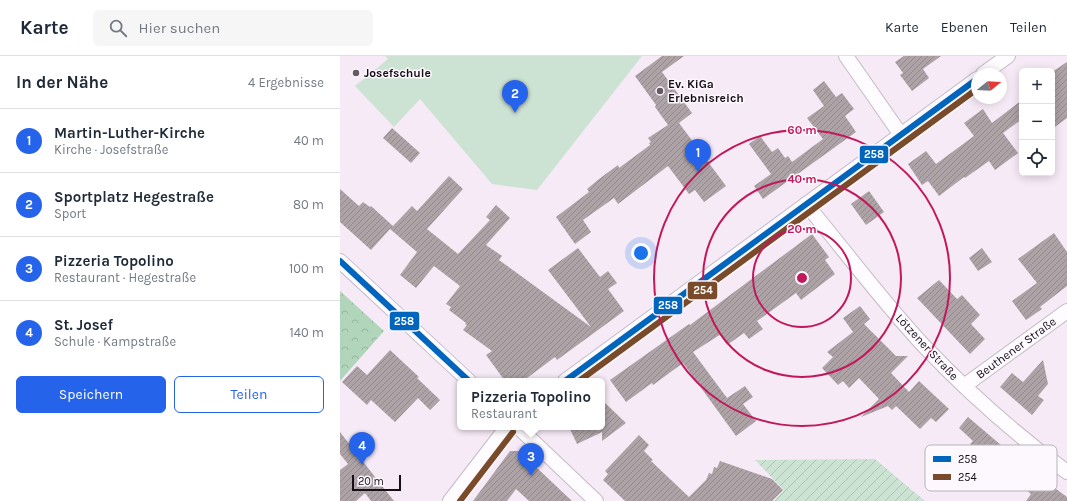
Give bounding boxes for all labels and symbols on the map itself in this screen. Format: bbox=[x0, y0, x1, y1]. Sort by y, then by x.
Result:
place label: Josefschule bbox=[364, 66, 431, 80]
marker: Josefschule bbox=[351, 68, 361, 78]
north arrow bbox=[971, 68, 1007, 104]
place label: Ev. KiGa Erlebnisreich bbox=[668, 77, 744, 105]
pin: 2 bbox=[502, 80, 528, 113]
marker: Ev. KiGa Erlebnisreich bbox=[655, 86, 665, 96]
text: 60 m bbox=[787, 123, 817, 137]
pin: 1 bbox=[685, 139, 711, 172]
line badge: 258 bbox=[859, 145, 889, 164]
text: 258 bbox=[864, 148, 884, 161]
text: 40 m bbox=[787, 172, 817, 186]
text: 20 m bbox=[787, 222, 817, 236]
your location bbox=[631, 243, 651, 263]
centre of rings bbox=[795, 271, 809, 285]
line badge: 254 bbox=[687, 281, 718, 300]
text: 254 bbox=[693, 284, 713, 297]
line badge: 258 bbox=[653, 296, 683, 315]
text: 258 bbox=[658, 299, 678, 312]
line badge: 258 bbox=[389, 311, 420, 331]
street label: Lötzener Straße bbox=[893, 311, 961, 383]
street label: Beuthener Straße bbox=[973, 314, 1059, 382]
text: 258 bbox=[394, 315, 414, 328]
pin: 4 bbox=[349, 432, 375, 465]
pin: 3 bbox=[518, 443, 544, 476]
legend bbox=[925, 445, 1057, 491]
text: 258 bbox=[958, 453, 978, 466]
text: 254 bbox=[958, 471, 977, 484]
scale bar bbox=[352, 473, 401, 492]

